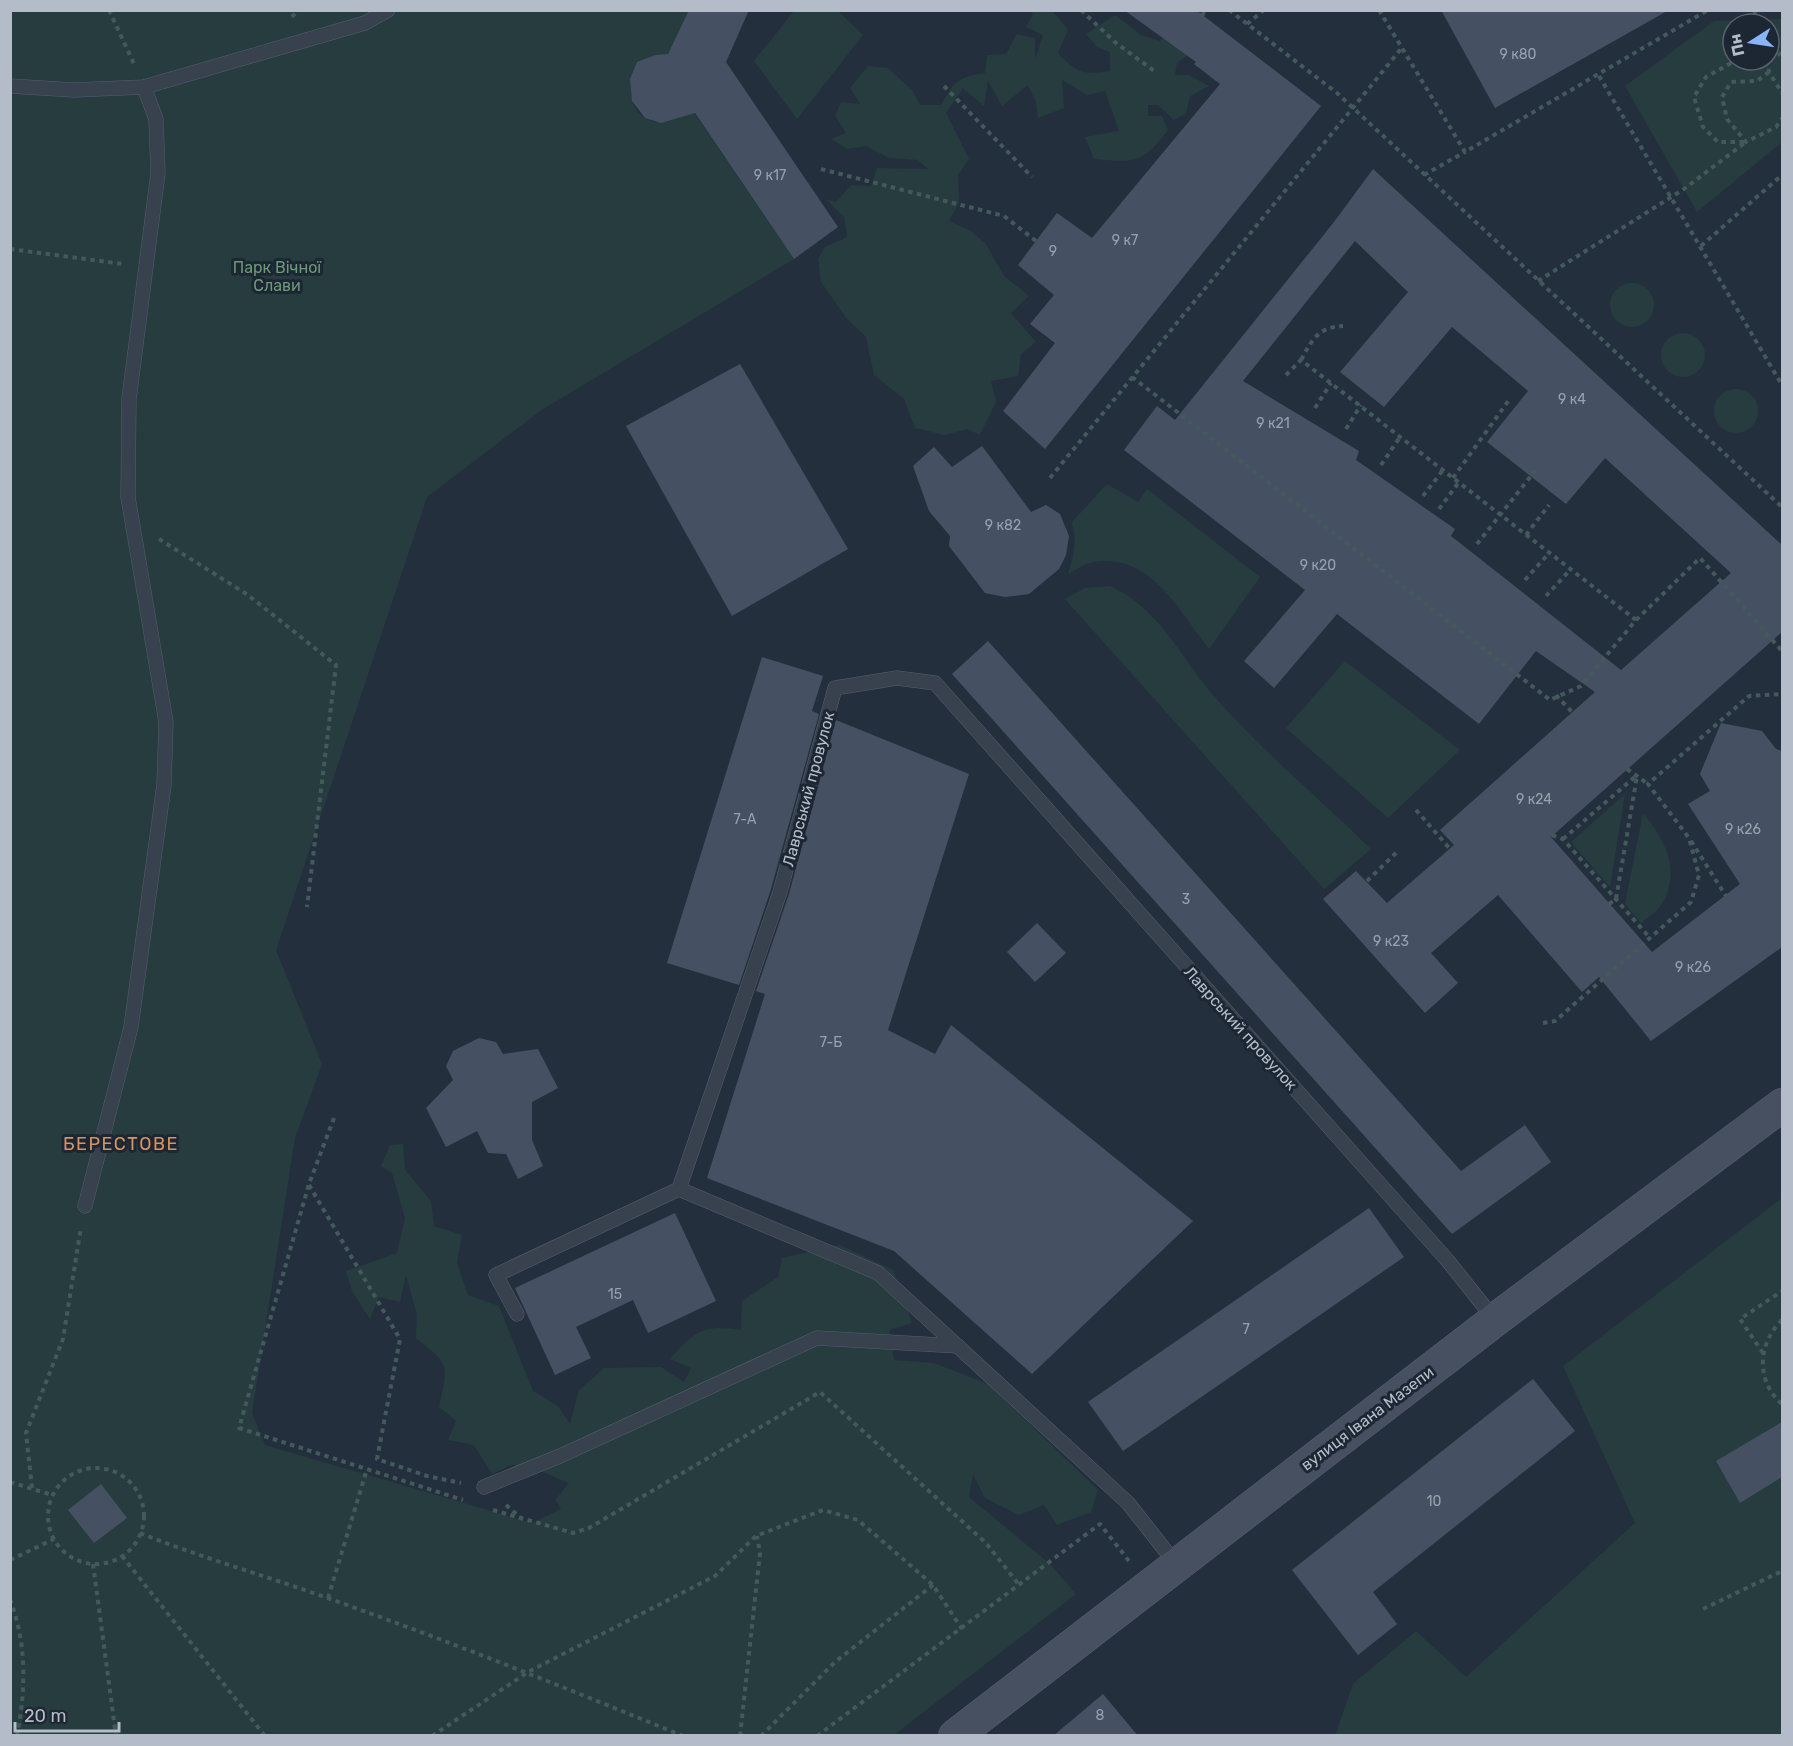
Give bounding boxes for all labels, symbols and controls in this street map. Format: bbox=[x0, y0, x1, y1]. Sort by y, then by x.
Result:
north arrow bbox=[1721, 12, 1781, 72]
text: Пн bbox=[1725, 32, 1748, 58]
house number: 9 к80 bbox=[1499, 46, 1537, 63]
house number: 9 к17 bbox=[754, 167, 786, 184]
house number: 9 к7 bbox=[1112, 232, 1138, 249]
house number: 9 bbox=[1049, 243, 1057, 260]
park label: Парк Вічної Слави bbox=[233, 258, 322, 295]
house number: 9 к4 bbox=[1558, 391, 1586, 408]
house number: 9 к21 bbox=[1256, 415, 1290, 432]
house number: 9 к82 bbox=[985, 517, 1021, 534]
house number: 9 к20 bbox=[1300, 557, 1336, 574]
street label: Лаврський провулок bbox=[779, 709, 838, 869]
house number: 9 к24 bbox=[1516, 791, 1552, 808]
house number: 7-А bbox=[734, 811, 757, 828]
house number: 9 к26 bbox=[1725, 821, 1761, 838]
house number: 3 bbox=[1182, 891, 1190, 908]
house number: 9 к23 bbox=[1373, 933, 1409, 950]
house number: 9 к26 bbox=[1675, 959, 1711, 976]
street label: Лаврський провулок bbox=[1180, 963, 1301, 1094]
house number: 7-Б bbox=[820, 1034, 842, 1051]
district label: БЕРЕСТОВЕ bbox=[63, 1133, 179, 1155]
house number: 15 bbox=[608, 1286, 622, 1303]
house number: 7 bbox=[1242, 1321, 1250, 1338]
street label: вулиця Івана Мазепи bbox=[1297, 1362, 1437, 1475]
house number: 10 bbox=[1427, 1493, 1442, 1510]
scale bar bbox=[15, 1695, 118, 1733]
text: 20 m bbox=[24, 1705, 66, 1727]
house number: 8 bbox=[1096, 1707, 1105, 1724]

